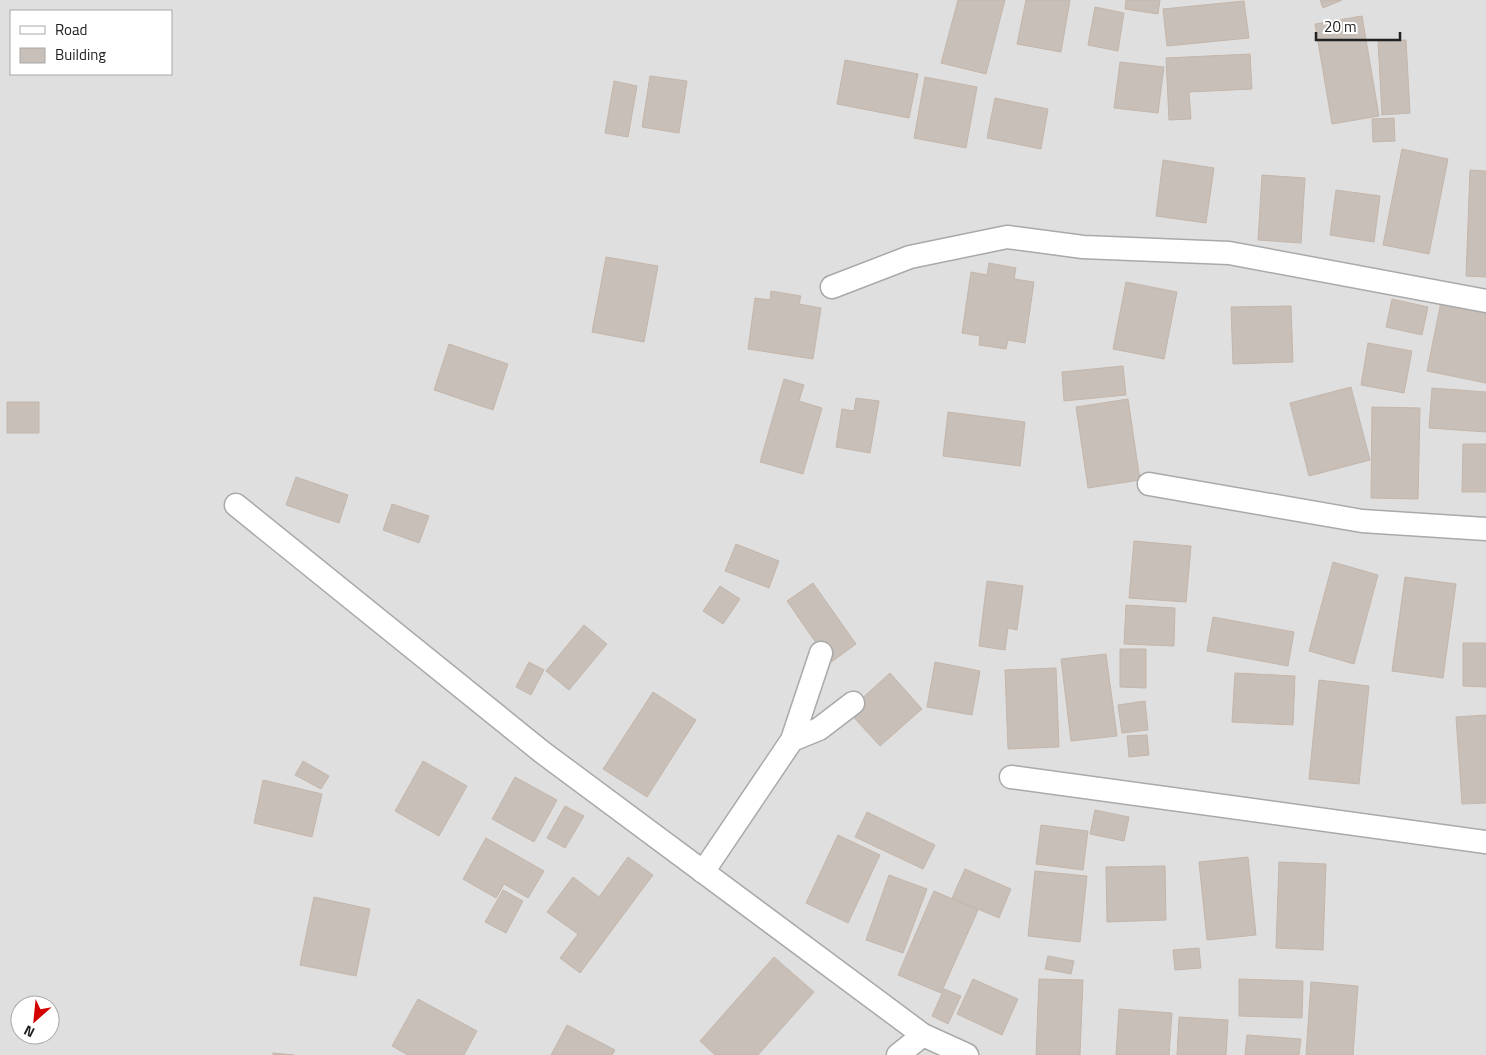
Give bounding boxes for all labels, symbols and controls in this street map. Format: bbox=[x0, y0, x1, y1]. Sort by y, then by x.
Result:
legend bbox=[10, 10, 172, 75]
scale bar bbox=[1316, 10, 1400, 42]
text: 20 m bbox=[1324, 15, 1357, 38]
text: Road bbox=[55, 18, 87, 41]
text: Building bbox=[55, 43, 106, 66]
north arrow bbox=[10, 995, 60, 1045]
text: N bbox=[20, 1020, 38, 1044]

